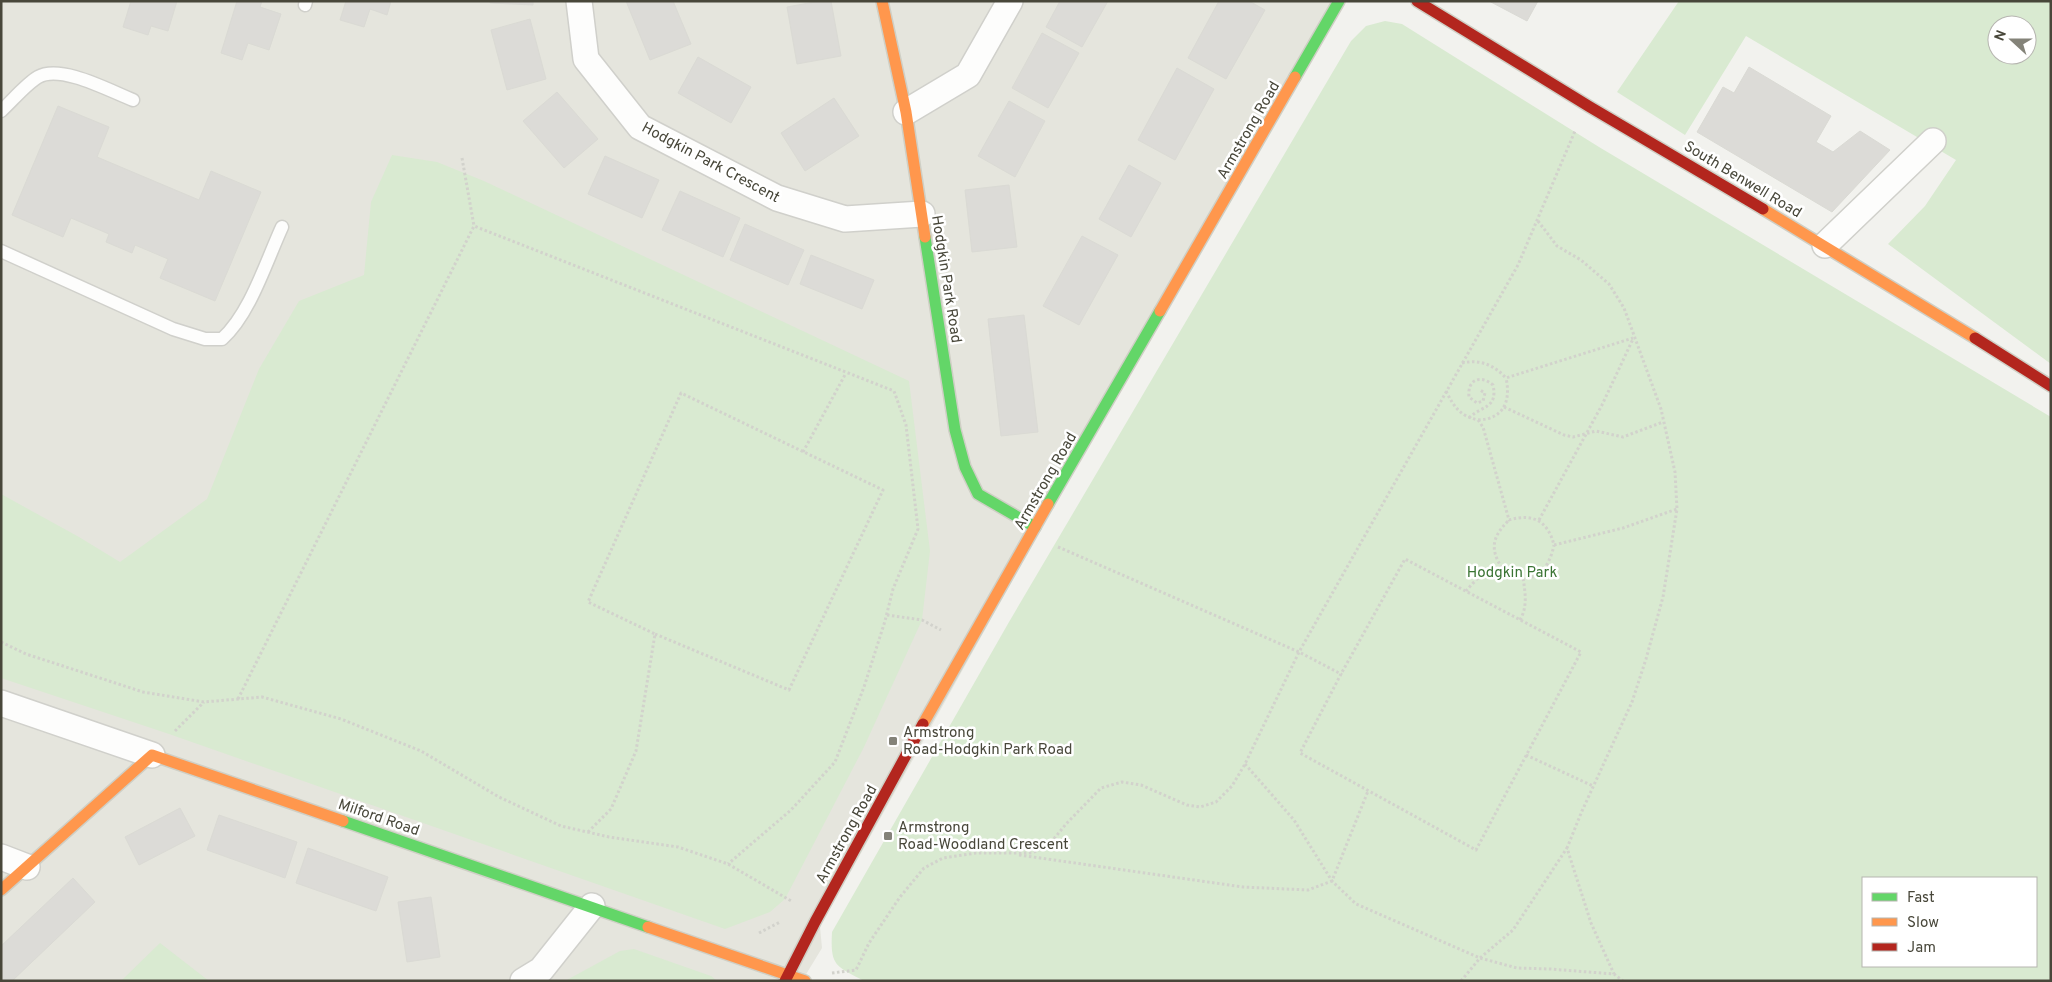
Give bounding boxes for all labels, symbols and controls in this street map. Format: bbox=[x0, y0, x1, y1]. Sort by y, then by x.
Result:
north arrow bbox=[1987, 15, 2037, 65]
text: N bbox=[1992, 28, 2011, 44]
street label: Armstrong Road bbox=[1214, 78, 1285, 183]
street label: Hodgkin Park Crescent bbox=[638, 119, 783, 208]
street label: South Benwell Road bbox=[1680, 138, 1805, 223]
street label: Hodgkin Park Road bbox=[926, 214, 965, 344]
street label: Armstrong Road bbox=[1011, 429, 1082, 534]
park label: Hodgkin Park bbox=[1467, 564, 1557, 583]
place label: Armstrong Road-Hodgkin Park Road bbox=[903, 724, 1073, 760]
marker: Armstrong Road-Hodgkin Park Road bbox=[887, 735, 899, 747]
street label: Armstrong Road bbox=[812, 782, 882, 887]
street label: Milford Road bbox=[335, 796, 422, 841]
place label: Armstrong Road-Woodland Crescent bbox=[898, 819, 1069, 855]
marker: Armstrong Road-Woodland Crescent bbox=[882, 830, 894, 842]
legend bbox=[1862, 877, 2037, 967]
text: Fast bbox=[1907, 889, 1935, 908]
text: Slow bbox=[1907, 914, 1939, 933]
text: Jam bbox=[1907, 939, 1936, 958]

